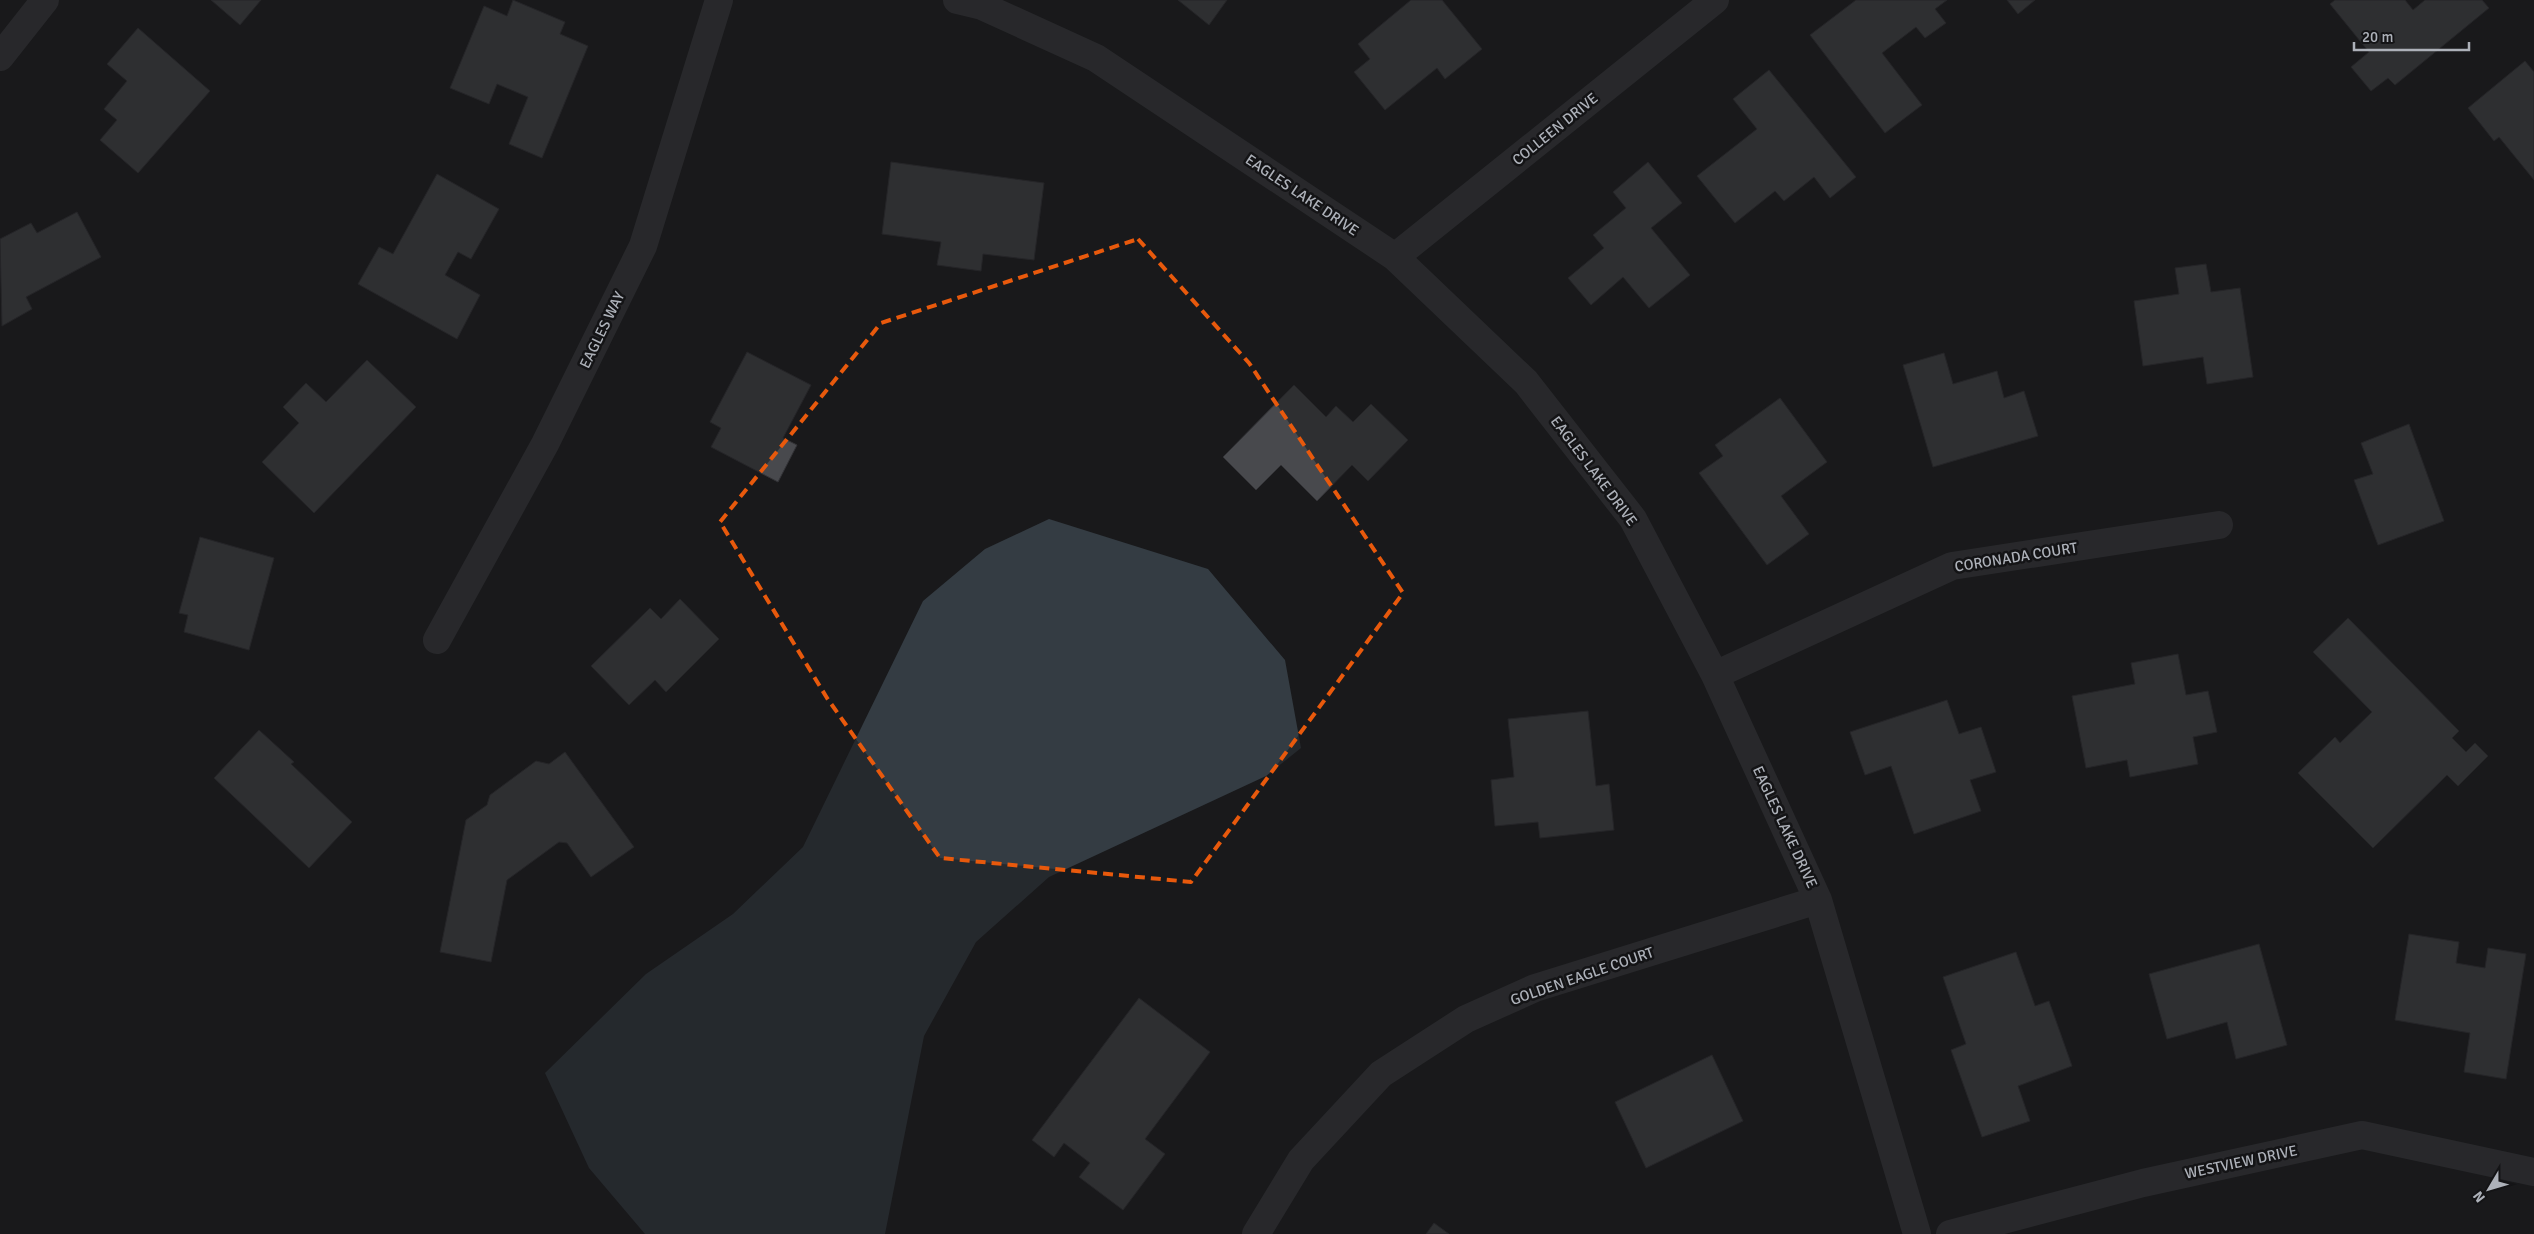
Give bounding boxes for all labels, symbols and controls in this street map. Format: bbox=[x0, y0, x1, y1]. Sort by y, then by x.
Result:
scale bar bbox=[2354, 20, 2469, 52]
text: 20 m bbox=[2362, 28, 2393, 46]
street label: COLLEEN DRIVE bbox=[1509, 89, 1601, 169]
street label: EAGLES LAKE DRIVE bbox=[1242, 150, 1362, 240]
street label: EAGLES WAY bbox=[576, 288, 629, 371]
street label: EAGLES LAKE DRIVE bbox=[1547, 413, 1641, 529]
street label: CORONADA COURT bbox=[1953, 538, 2079, 576]
street label: EAGLES LAKE DRIVE bbox=[1749, 763, 1821, 891]
street label: GOLDEN EAGLE COURT bbox=[1508, 943, 1657, 1009]
street label: WESTVIEW DRIVE bbox=[2183, 1141, 2299, 1183]
north arrow bbox=[2464, 1164, 2514, 1214]
text: N bbox=[2469, 1188, 2489, 1206]

